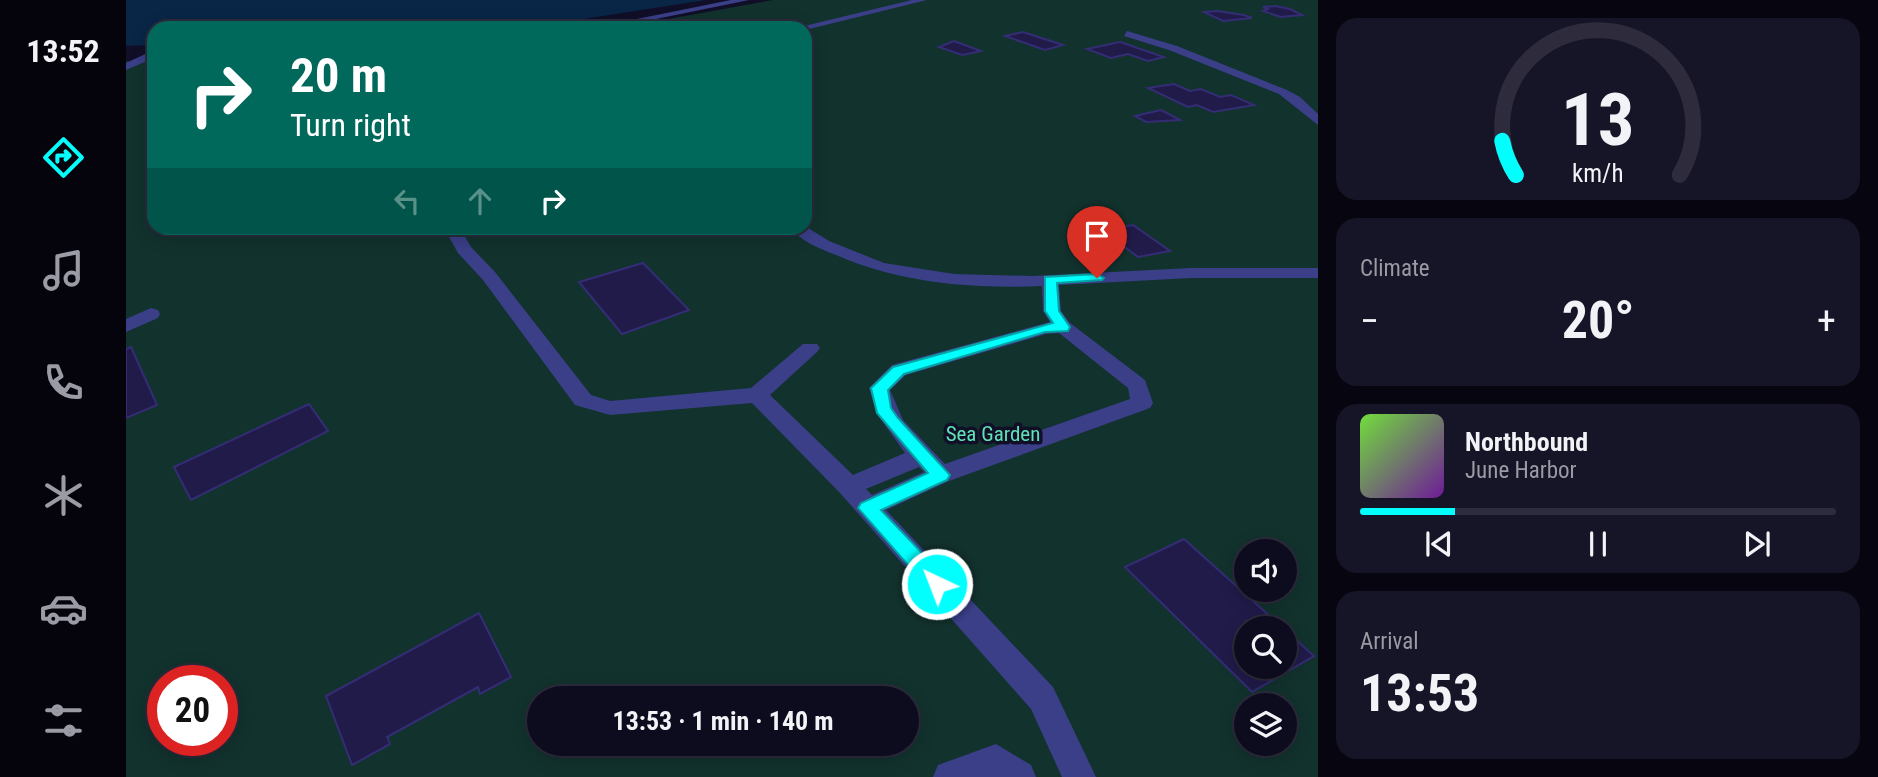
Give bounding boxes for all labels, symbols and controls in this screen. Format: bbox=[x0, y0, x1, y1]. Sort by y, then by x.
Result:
text: 13:52 bbox=[26, 32, 100, 70]
text: 20 m bbox=[290, 47, 387, 104]
icon: right bbox=[175, 49, 266, 140]
text: 13 bbox=[1561, 77, 1635, 163]
text: Turn right bbox=[290, 106, 411, 144]
icon: directions bbox=[39, 133, 88, 182]
text: km/h bbox=[1572, 159, 1624, 188]
icon: left bbox=[388, 182, 426, 220]
icon: ahead bbox=[461, 182, 499, 220]
icon: right bbox=[534, 182, 572, 220]
pin bbox=[1067, 206, 1127, 278]
icon: arrive bbox=[1078, 217, 1116, 255]
icon: music bbox=[39, 246, 88, 295]
text: Climate bbox=[1360, 255, 1430, 282]
text: 20° bbox=[1562, 290, 1634, 351]
text: − bbox=[1360, 299, 1379, 343]
text: + bbox=[1817, 299, 1836, 343]
icon: phone bbox=[39, 358, 88, 407]
park label: Sea Garden bbox=[946, 422, 1040, 446]
text: Northbound bbox=[1465, 427, 1588, 457]
text: June Harbor bbox=[1465, 457, 1577, 484]
icon: climate bbox=[39, 471, 88, 520]
icon: previous bbox=[1420, 525, 1458, 563]
icon: pause bbox=[1579, 525, 1617, 563]
icon: next bbox=[1738, 525, 1776, 563]
map controls bbox=[1234, 539, 1297, 756]
button: sound bbox=[1234, 539, 1297, 602]
position arrow bbox=[900, 547, 974, 621]
icon: car bbox=[39, 584, 88, 633]
button: search bbox=[1234, 616, 1297, 679]
text: Arrival bbox=[1360, 628, 1419, 655]
text: 13:53 bbox=[1360, 663, 1479, 724]
speed limit sign: 20 bbox=[147, 665, 238, 756]
button: layers bbox=[1234, 693, 1297, 756]
icon: filters bbox=[39, 696, 88, 745]
text: 13:53 · 1 min · 140 m bbox=[613, 706, 833, 736]

